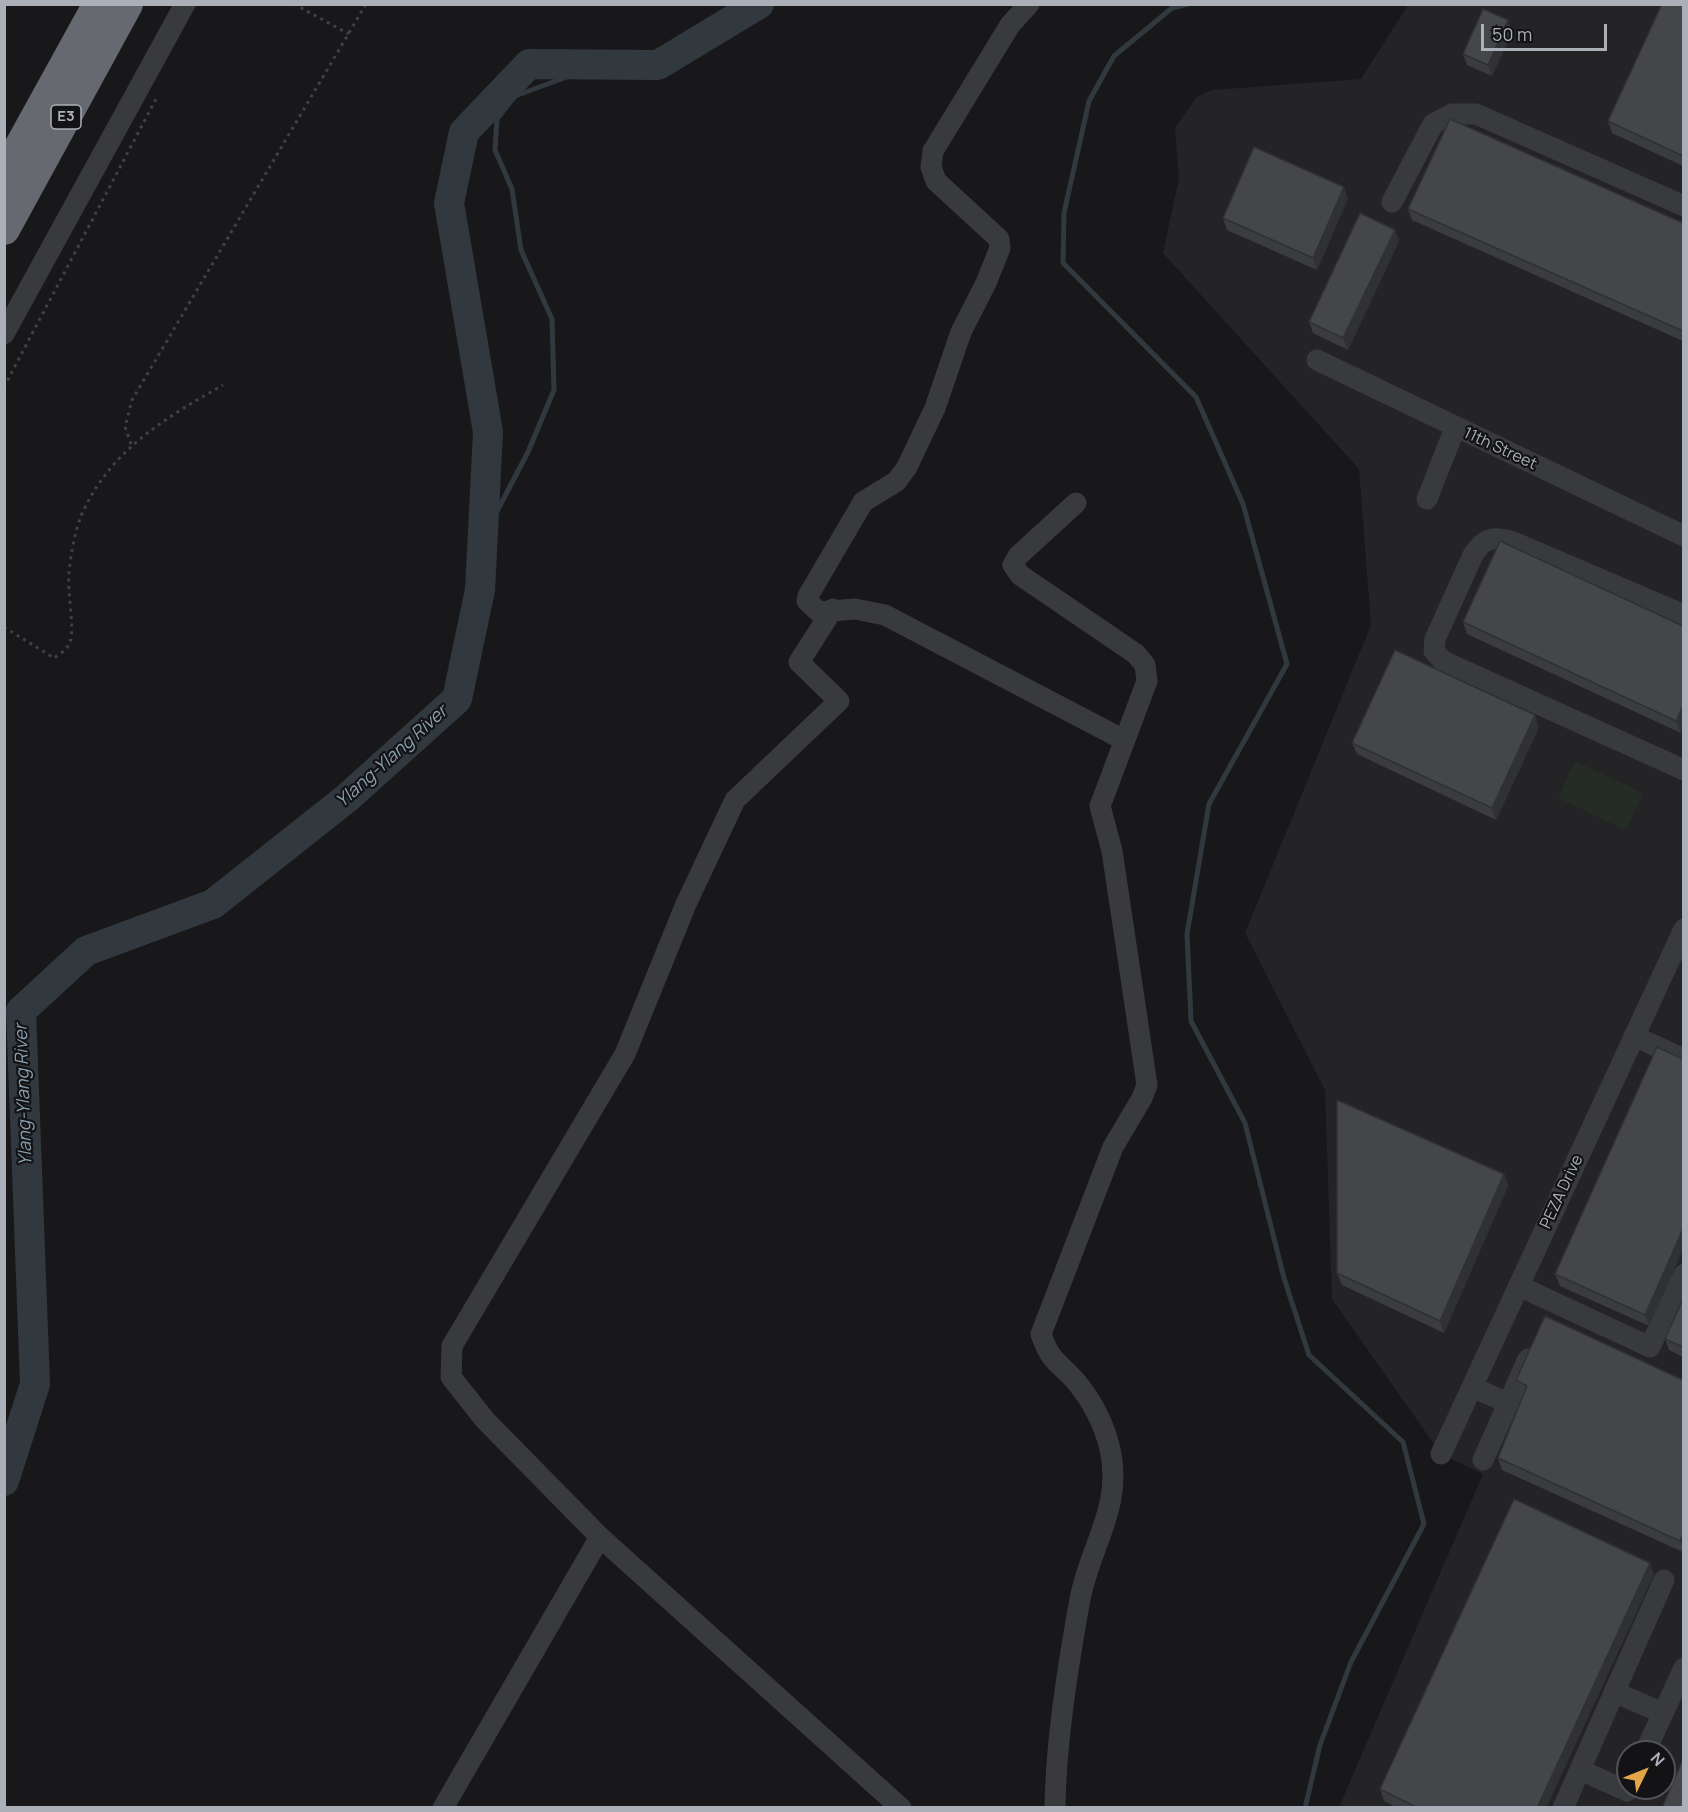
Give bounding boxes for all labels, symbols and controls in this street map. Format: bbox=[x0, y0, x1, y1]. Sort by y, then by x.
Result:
scale bar bbox=[1484, 12, 1610, 50]
text: 50 m bbox=[1492, 22, 1532, 46]
road number: E3 bbox=[51, 105, 81, 129]
street label: 11th Street bbox=[1460, 424, 1540, 474]
water label: Ylang-Ylang River bbox=[332, 701, 452, 813]
water label: Ylang-Ylang River bbox=[11, 1024, 37, 1166]
street label: PEZA Drive bbox=[1537, 1152, 1587, 1232]
north arrow bbox=[1616, 1740, 1676, 1800]
text: N bbox=[1646, 1747, 1670, 1771]

